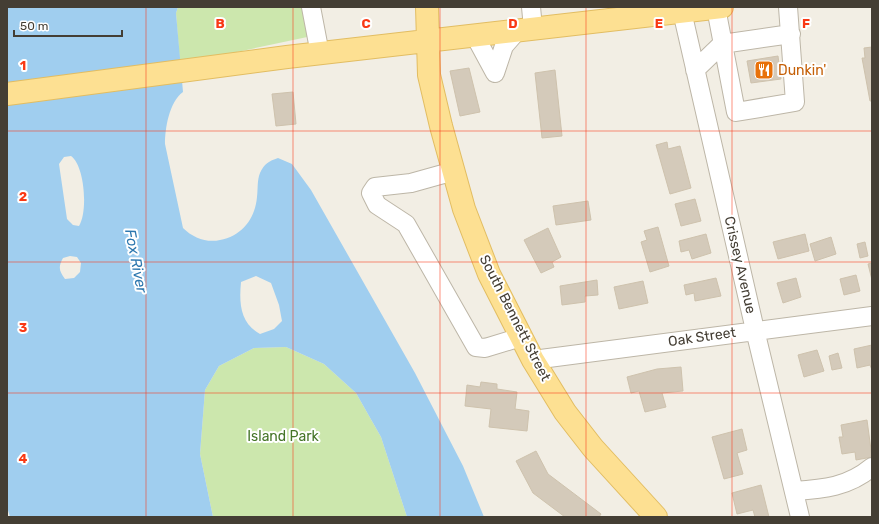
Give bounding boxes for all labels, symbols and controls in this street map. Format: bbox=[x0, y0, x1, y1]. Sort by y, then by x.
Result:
scale bar bbox=[14, 12, 122, 38]
text: B bbox=[215, 16, 225, 31]
text: C bbox=[361, 16, 371, 31]
text: D bbox=[508, 16, 518, 31]
text: E bbox=[655, 16, 663, 31]
text: F bbox=[802, 16, 810, 31]
text: 50 m bbox=[20, 19, 48, 33]
text: 1 bbox=[20, 58, 26, 73]
restaurant icon: Dunkin' bbox=[753, 59, 775, 81]
place label: Dunkin' bbox=[778, 62, 826, 79]
text: 2 bbox=[19, 189, 27, 204]
street label: Crissey Avenue bbox=[721, 215, 759, 315]
water label: Fox River bbox=[121, 228, 151, 296]
street label: South Bennett Street bbox=[476, 252, 554, 384]
text: 3 bbox=[19, 320, 28, 335]
street label: Oak Street bbox=[667, 324, 737, 350]
park label: Island Park bbox=[247, 428, 320, 445]
text: 4 bbox=[19, 451, 28, 466]

